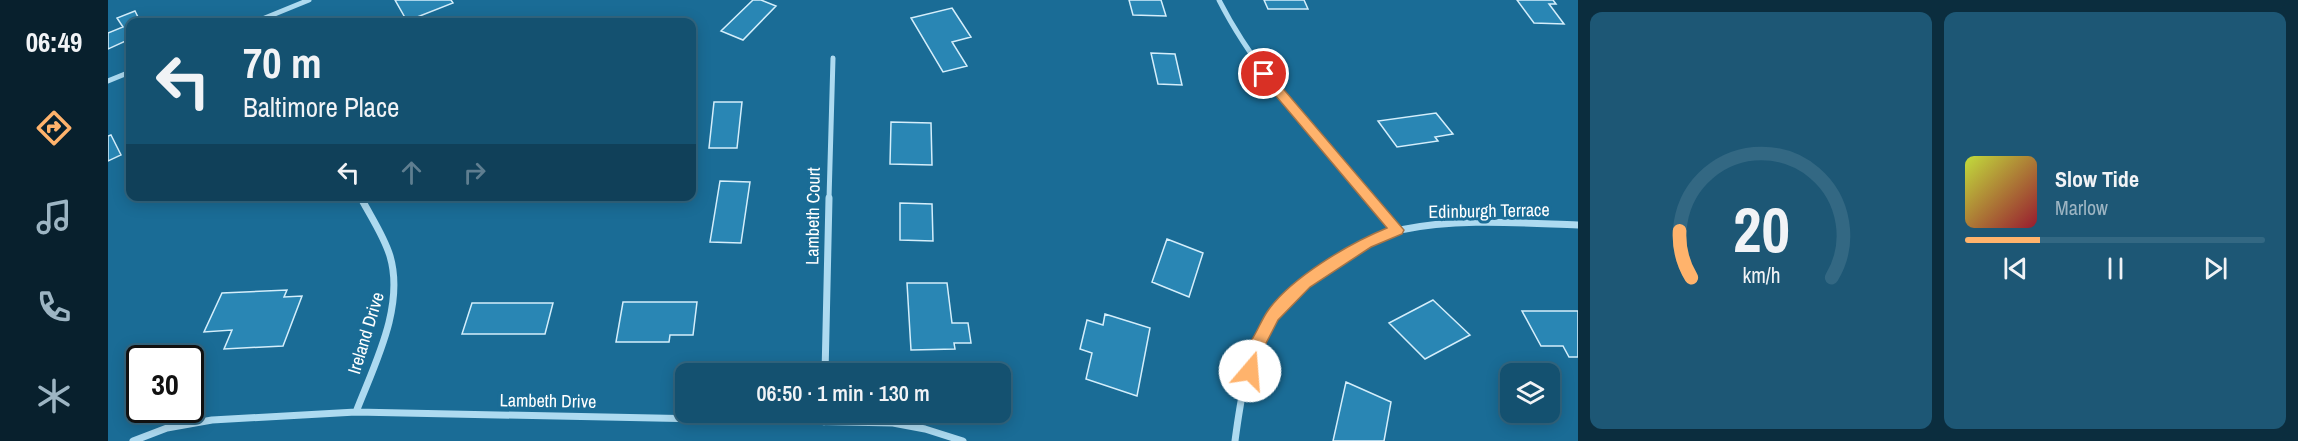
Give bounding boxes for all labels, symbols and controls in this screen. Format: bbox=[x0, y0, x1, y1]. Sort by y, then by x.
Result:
text: 06:49 bbox=[26, 24, 82, 60]
text: 70 m bbox=[243, 35, 322, 91]
icon: left bbox=[144, 42, 222, 120]
pin bbox=[1238, 48, 1289, 99]
icon: arrive bbox=[1247, 57, 1280, 90]
text: Baltimore Place bbox=[243, 89, 399, 125]
icon: directions bbox=[33, 107, 75, 149]
icon: left bbox=[332, 156, 365, 189]
icon: ahead bbox=[395, 156, 428, 189]
icon: right bbox=[458, 156, 491, 189]
text: Slow Tide bbox=[2055, 164, 2139, 194]
street label: Lambeth Court bbox=[799, 167, 826, 265]
text: 20 bbox=[1733, 187, 1789, 271]
text: Marlow bbox=[2055, 194, 2108, 221]
icon: music bbox=[33, 196, 75, 238]
street label: Edinburgh Terrace bbox=[1428, 197, 1550, 224]
icon: previous bbox=[1999, 252, 2032, 285]
icon: pause bbox=[2099, 252, 2132, 285]
icon: next bbox=[2199, 252, 2232, 285]
text: km/h bbox=[1742, 261, 1780, 290]
icon: phone bbox=[33, 286, 75, 328]
street label: Ireland Drive bbox=[341, 289, 390, 377]
position arrow bbox=[1218, 339, 1282, 403]
speed limit sign: 30 bbox=[126, 345, 204, 423]
map controls bbox=[1500, 363, 1560, 423]
button: layers bbox=[1500, 363, 1560, 423]
icon: climate bbox=[33, 375, 75, 417]
text: 06:50 · 1 min · 130 m bbox=[756, 378, 930, 408]
street label: Lambeth Drive bbox=[499, 387, 597, 414]

